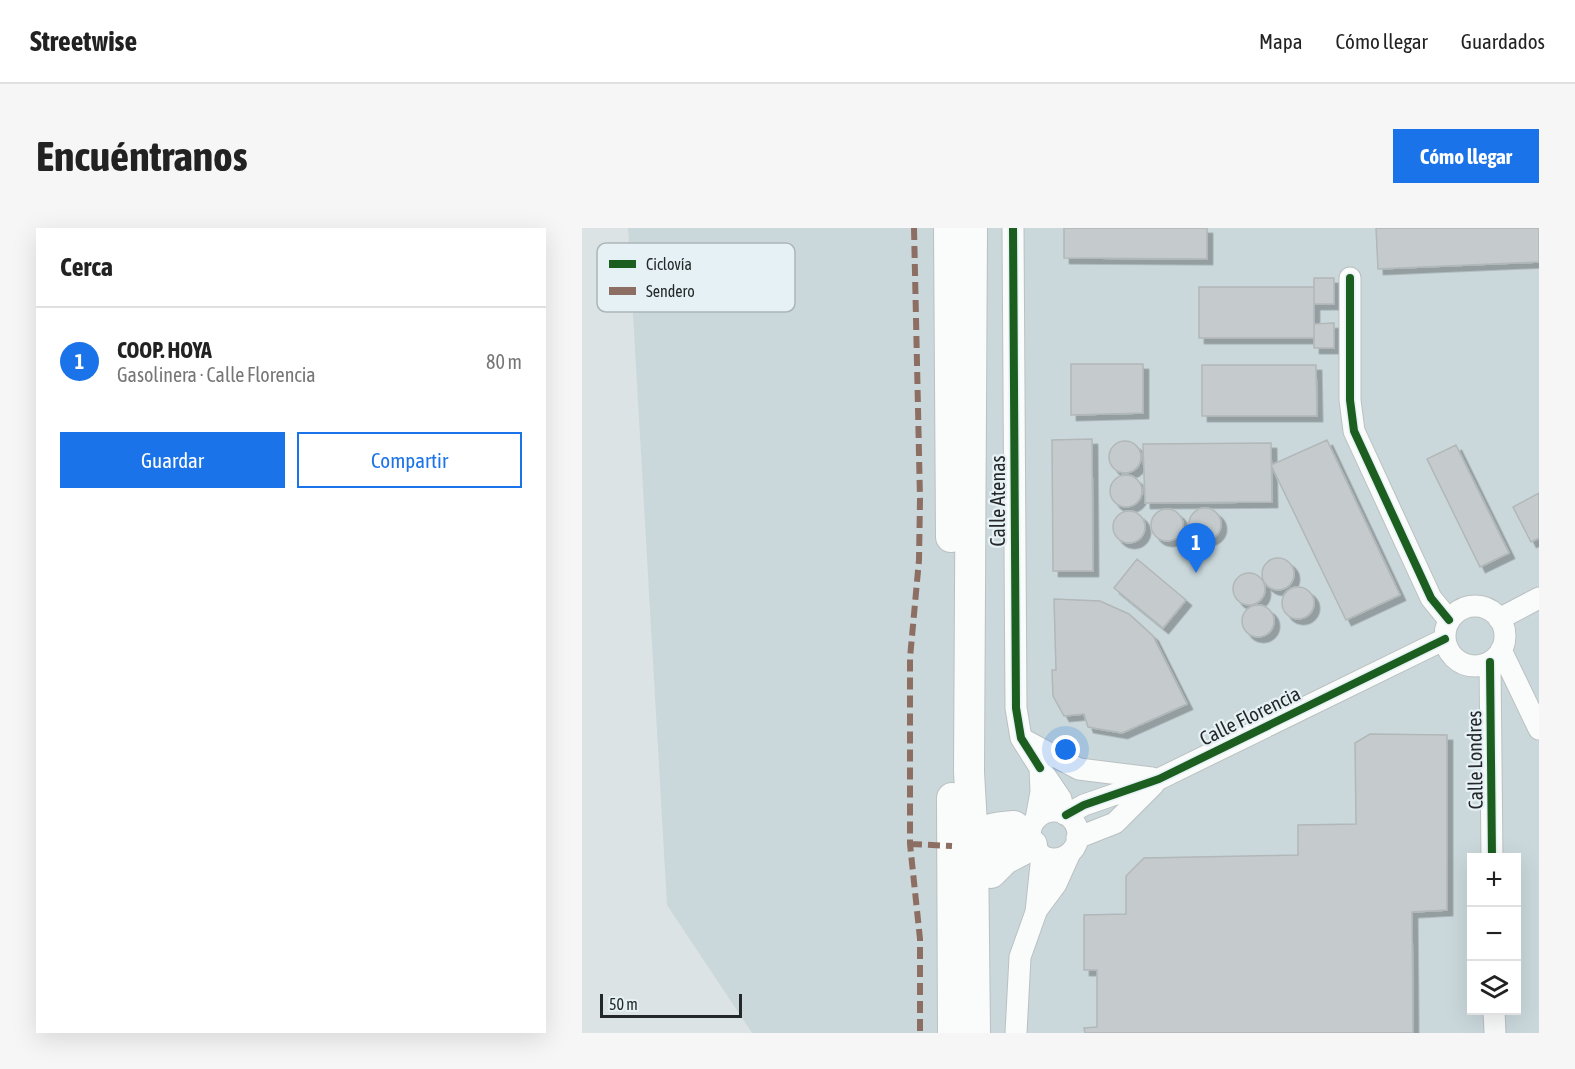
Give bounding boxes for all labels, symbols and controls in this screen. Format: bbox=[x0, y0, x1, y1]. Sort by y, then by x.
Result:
text: Streetwise bbox=[30, 25, 137, 57]
text: Mapa bbox=[1259, 29, 1303, 53]
text: Cómo llegar bbox=[1336, 29, 1428, 53]
text: Guardados bbox=[1461, 29, 1545, 53]
button: Cómo llegar bbox=[1393, 129, 1539, 183]
text: Encuéntranos bbox=[36, 132, 248, 180]
legend bbox=[597, 243, 795, 312]
text: Cerca bbox=[60, 252, 113, 282]
text: Ciclovía bbox=[646, 255, 692, 273]
text: Sendero bbox=[646, 282, 695, 300]
text: COOP. HOYA bbox=[117, 337, 212, 363]
text: 1 bbox=[75, 350, 84, 373]
text: 80 m bbox=[486, 350, 522, 373]
text: Gasolinera · Calle Florencia bbox=[117, 363, 316, 386]
button: Guardar bbox=[60, 432, 285, 488]
button: Compartir bbox=[297, 432, 522, 488]
street label: Calle Atenas bbox=[986, 455, 1009, 547]
pin: 1 bbox=[1176, 524, 1216, 573]
street label: Calle Florencia bbox=[1196, 681, 1304, 750]
street label: Calle Londres bbox=[1462, 710, 1487, 810]
your location bbox=[1051, 735, 1080, 764]
map controls bbox=[1467, 853, 1521, 1015]
button: + bbox=[1467, 853, 1521, 907]
button: − bbox=[1467, 907, 1521, 961]
button: layers bbox=[1467, 961, 1521, 1015]
scale bar bbox=[600, 991, 742, 1018]
text: 50 m bbox=[609, 995, 638, 1013]

